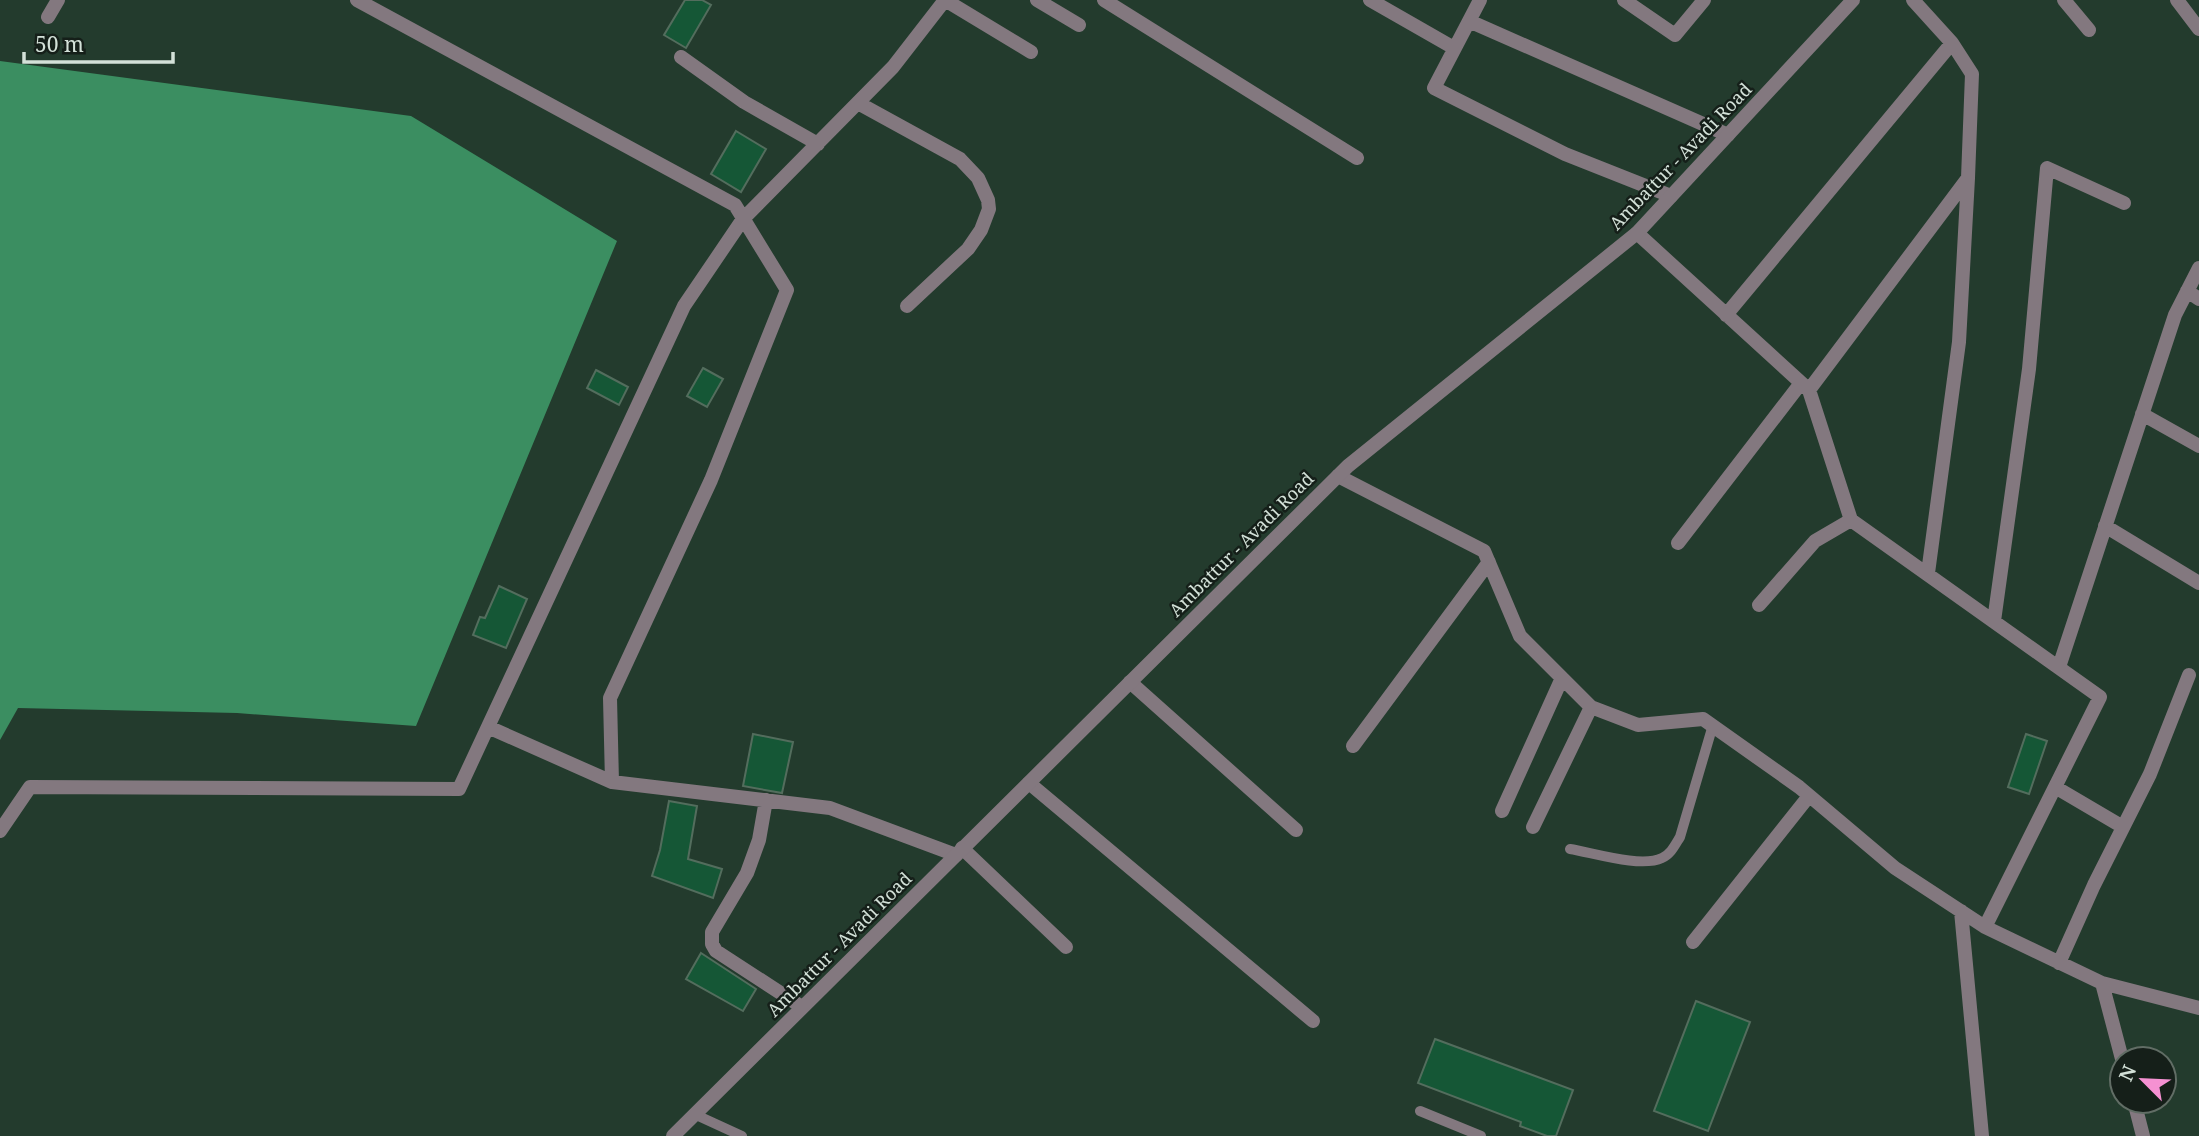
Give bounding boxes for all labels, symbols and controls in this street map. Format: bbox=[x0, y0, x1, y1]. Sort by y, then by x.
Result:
scale bar bbox=[24, 21, 173, 65]
text: 50 m bbox=[35, 30, 84, 58]
street label: Ambattur - Avadi Road bbox=[1603, 77, 1757, 235]
street label: Ambattur - Avadi Road bbox=[1163, 466, 1319, 622]
street label: Ambattur - Avadi Road bbox=[761, 866, 917, 1022]
north arrow bbox=[2108, 1045, 2178, 1115]
text: N bbox=[2113, 1061, 2142, 1085]

